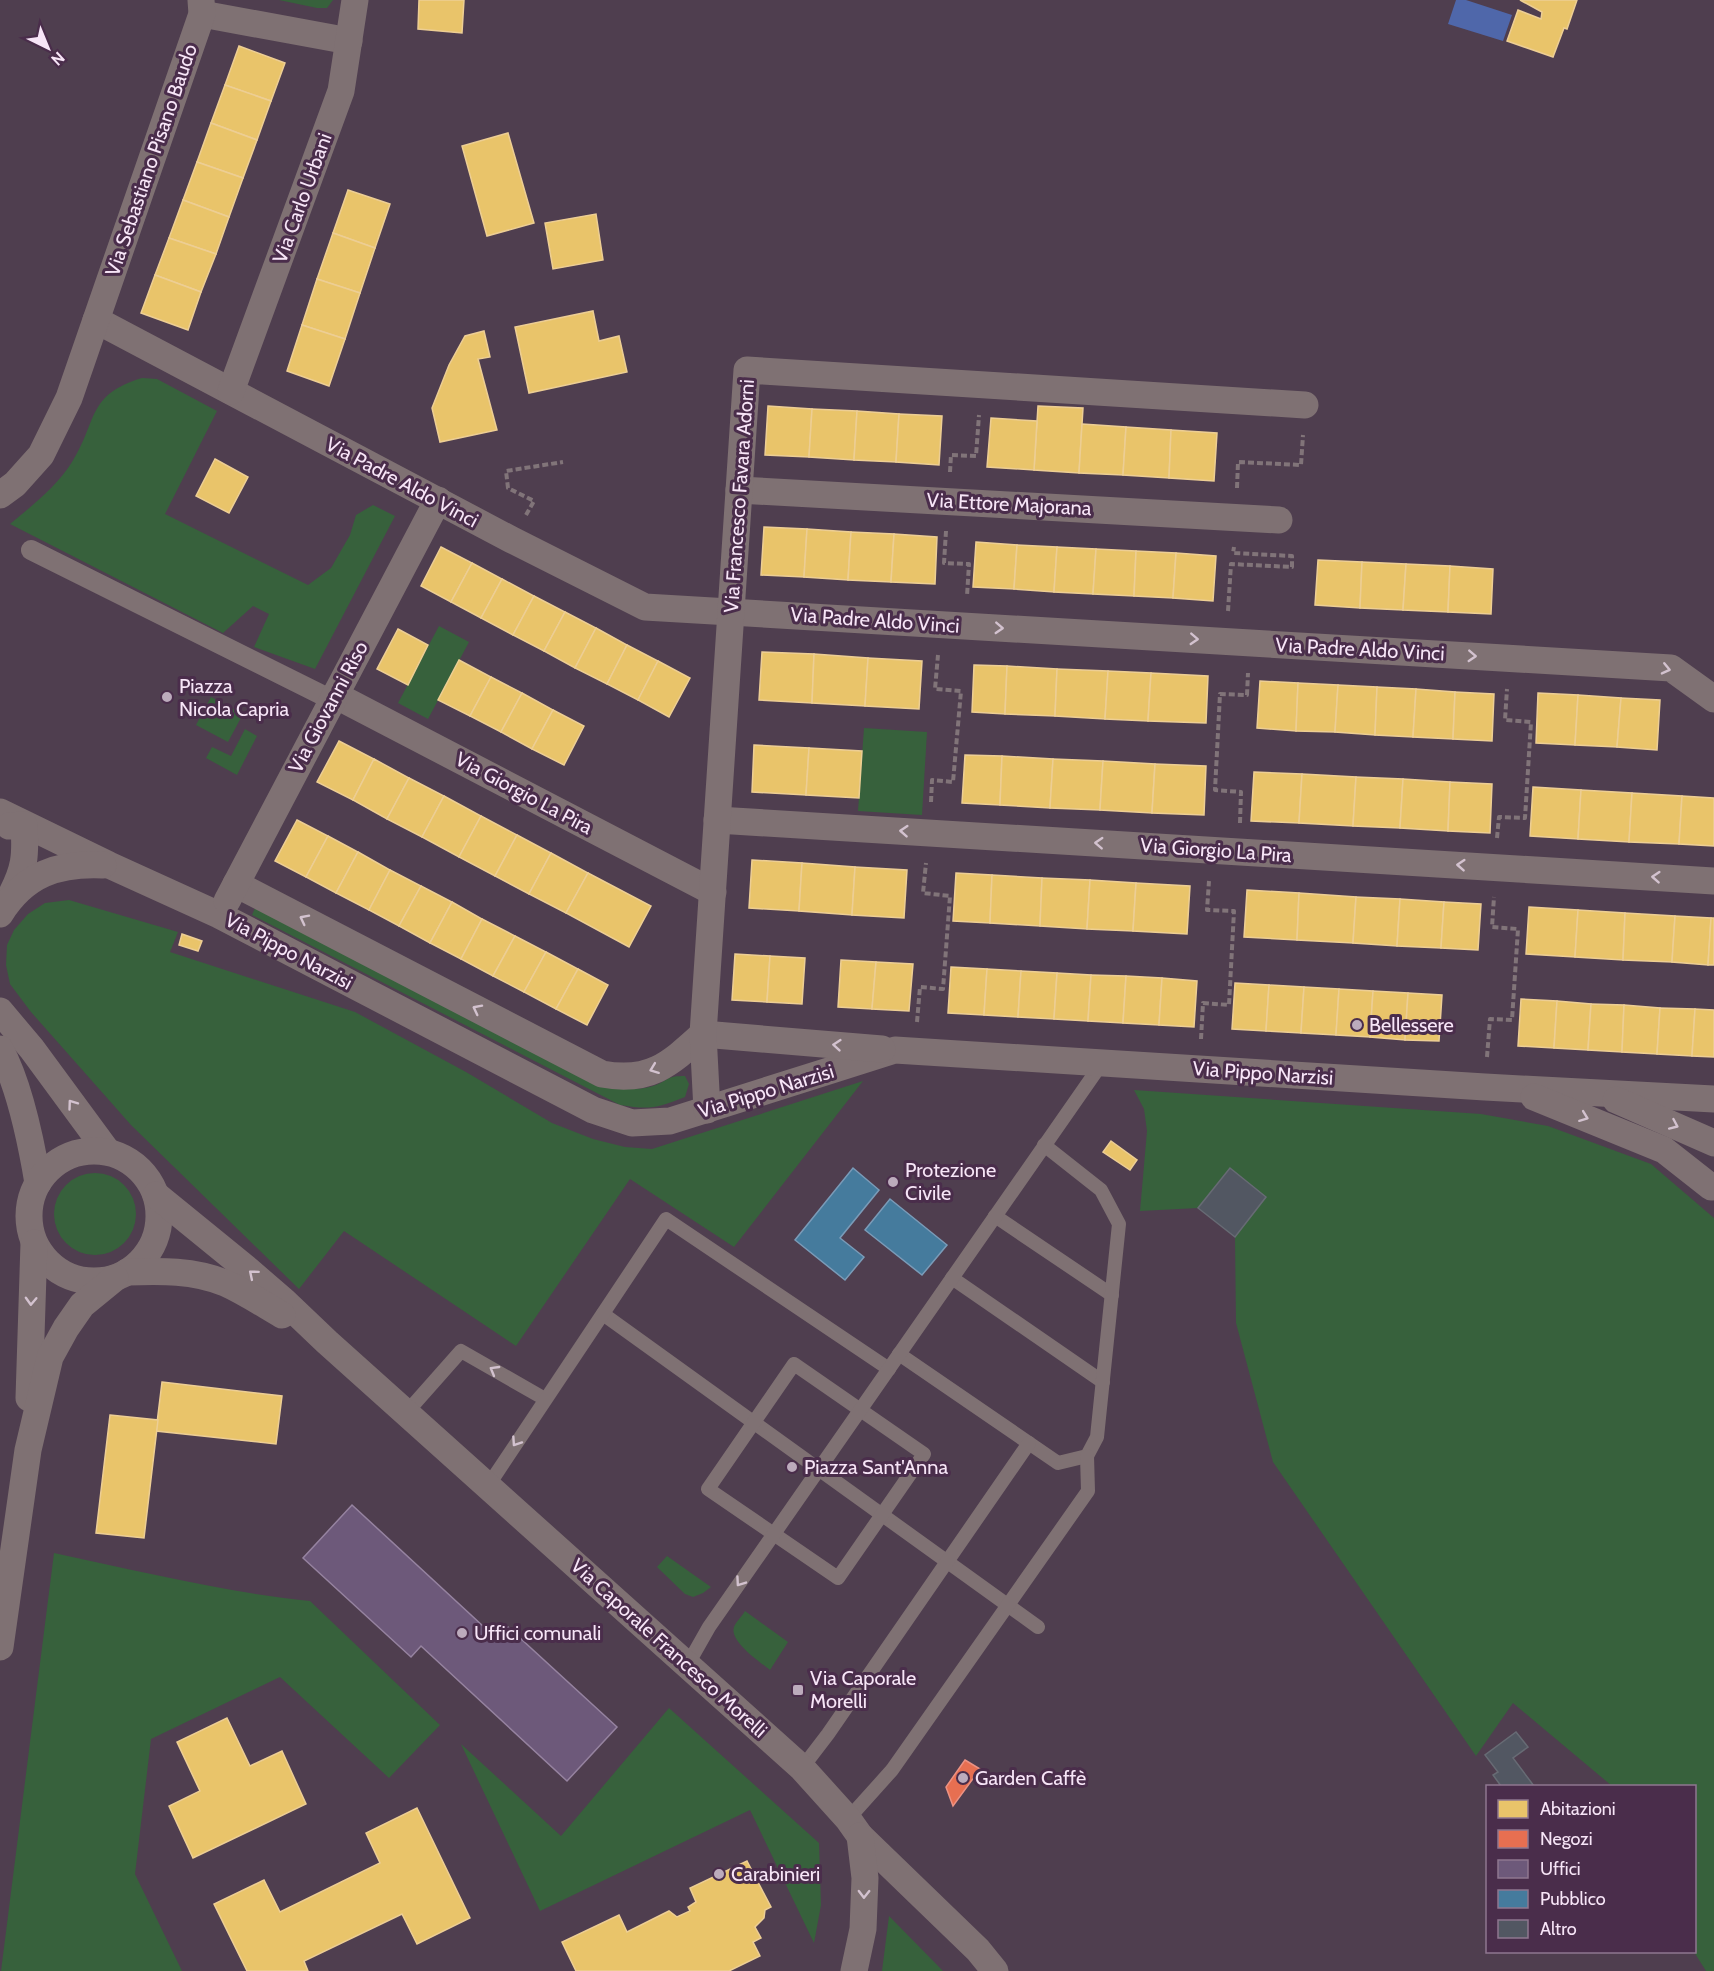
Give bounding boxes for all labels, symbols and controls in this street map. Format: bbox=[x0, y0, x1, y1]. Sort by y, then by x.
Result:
north arrow bbox=[18, 18, 78, 78]
street label: Via Sebastiano Pisano Baudo bbox=[100, 41, 202, 279]
text: N bbox=[47, 48, 69, 69]
street label: Via Carlo Urbani bbox=[267, 130, 337, 266]
street label: Via Francesco Favara Adorni bbox=[719, 378, 759, 614]
street label: Via Padre Aldo Vinci bbox=[322, 432, 482, 532]
street label: Via Ettore Majorana bbox=[926, 488, 1092, 520]
street label: Via Padre Aldo Vinci bbox=[790, 602, 960, 638]
one-way arrow bbox=[994, 621, 1003, 634]
one-way arrow bbox=[1189, 633, 1198, 646]
street label: Via Padre Aldo Vinci bbox=[1275, 633, 1445, 665]
street label: Via Giovanni Riso bbox=[283, 637, 373, 777]
one-way arrow bbox=[1468, 649, 1477, 662]
one-way arrow bbox=[1661, 662, 1671, 675]
place label: Piazza Nicola Capria bbox=[179, 674, 290, 721]
marker: Piazza Nicola Capria bbox=[160, 690, 174, 704]
street label: Via Giorgio La Pira bbox=[451, 747, 597, 839]
one-way arrow bbox=[899, 825, 908, 838]
street label: Via Giorgio La Pira bbox=[1139, 833, 1293, 867]
one-way arrow bbox=[1094, 837, 1103, 850]
one-way arrow bbox=[1456, 859, 1465, 872]
one-way arrow bbox=[1651, 871, 1660, 884]
street label: Via Pippo Narzisi bbox=[221, 907, 357, 995]
one-way arrow bbox=[299, 915, 310, 926]
one-way arrow bbox=[472, 1005, 483, 1016]
place label: Bellessere bbox=[1369, 1013, 1454, 1037]
marker: Bellessere bbox=[1350, 1018, 1364, 1032]
one-way arrow bbox=[832, 1039, 841, 1052]
street label: Via Pippo Narzisi bbox=[1192, 1056, 1334, 1090]
street label: Via Pippo Narzisi bbox=[695, 1059, 837, 1123]
one-way arrow bbox=[650, 1062, 660, 1075]
one-way arrow bbox=[69, 1100, 80, 1111]
one-way arrow bbox=[1579, 1109, 1589, 1122]
one-way arrow bbox=[1668, 1118, 1679, 1130]
place label: Protezione Civile bbox=[905, 1158, 996, 1205]
marker: Protezione Civile bbox=[886, 1175, 900, 1189]
one-way arrow bbox=[249, 1270, 260, 1281]
one-way arrow bbox=[25, 1297, 38, 1306]
one-way arrow bbox=[490, 1366, 500, 1378]
one-way arrow bbox=[512, 1436, 523, 1447]
place label: Piazza Sant'Anna bbox=[804, 1455, 948, 1479]
marker: Piazza Sant'Anna bbox=[785, 1460, 799, 1474]
street label: Via Caporale Francesco Morelli bbox=[566, 1553, 772, 1743]
one-way arrow bbox=[736, 1575, 747, 1586]
place label: Uffici comunali bbox=[474, 1621, 601, 1645]
marker: Uffici comunali bbox=[455, 1626, 469, 1640]
place label: Via Caporale Morelli bbox=[810, 1666, 916, 1713]
marker: Via Caporale Morelli bbox=[791, 1683, 805, 1697]
place label: Garden Caffè bbox=[975, 1766, 1086, 1790]
marker: Garden Caffè bbox=[956, 1771, 970, 1785]
legend bbox=[1486, 1785, 1696, 1953]
text: Abitazioni bbox=[1540, 1798, 1616, 1820]
text: Negozi bbox=[1540, 1828, 1593, 1850]
text: Uffici bbox=[1540, 1858, 1581, 1880]
place label: Carabinieri bbox=[731, 1862, 820, 1886]
marker: Carabinieri bbox=[712, 1867, 726, 1881]
text: Pubblico bbox=[1540, 1888, 1606, 1910]
one-way arrow bbox=[858, 1890, 871, 1899]
text: Altro bbox=[1540, 1918, 1577, 1940]

